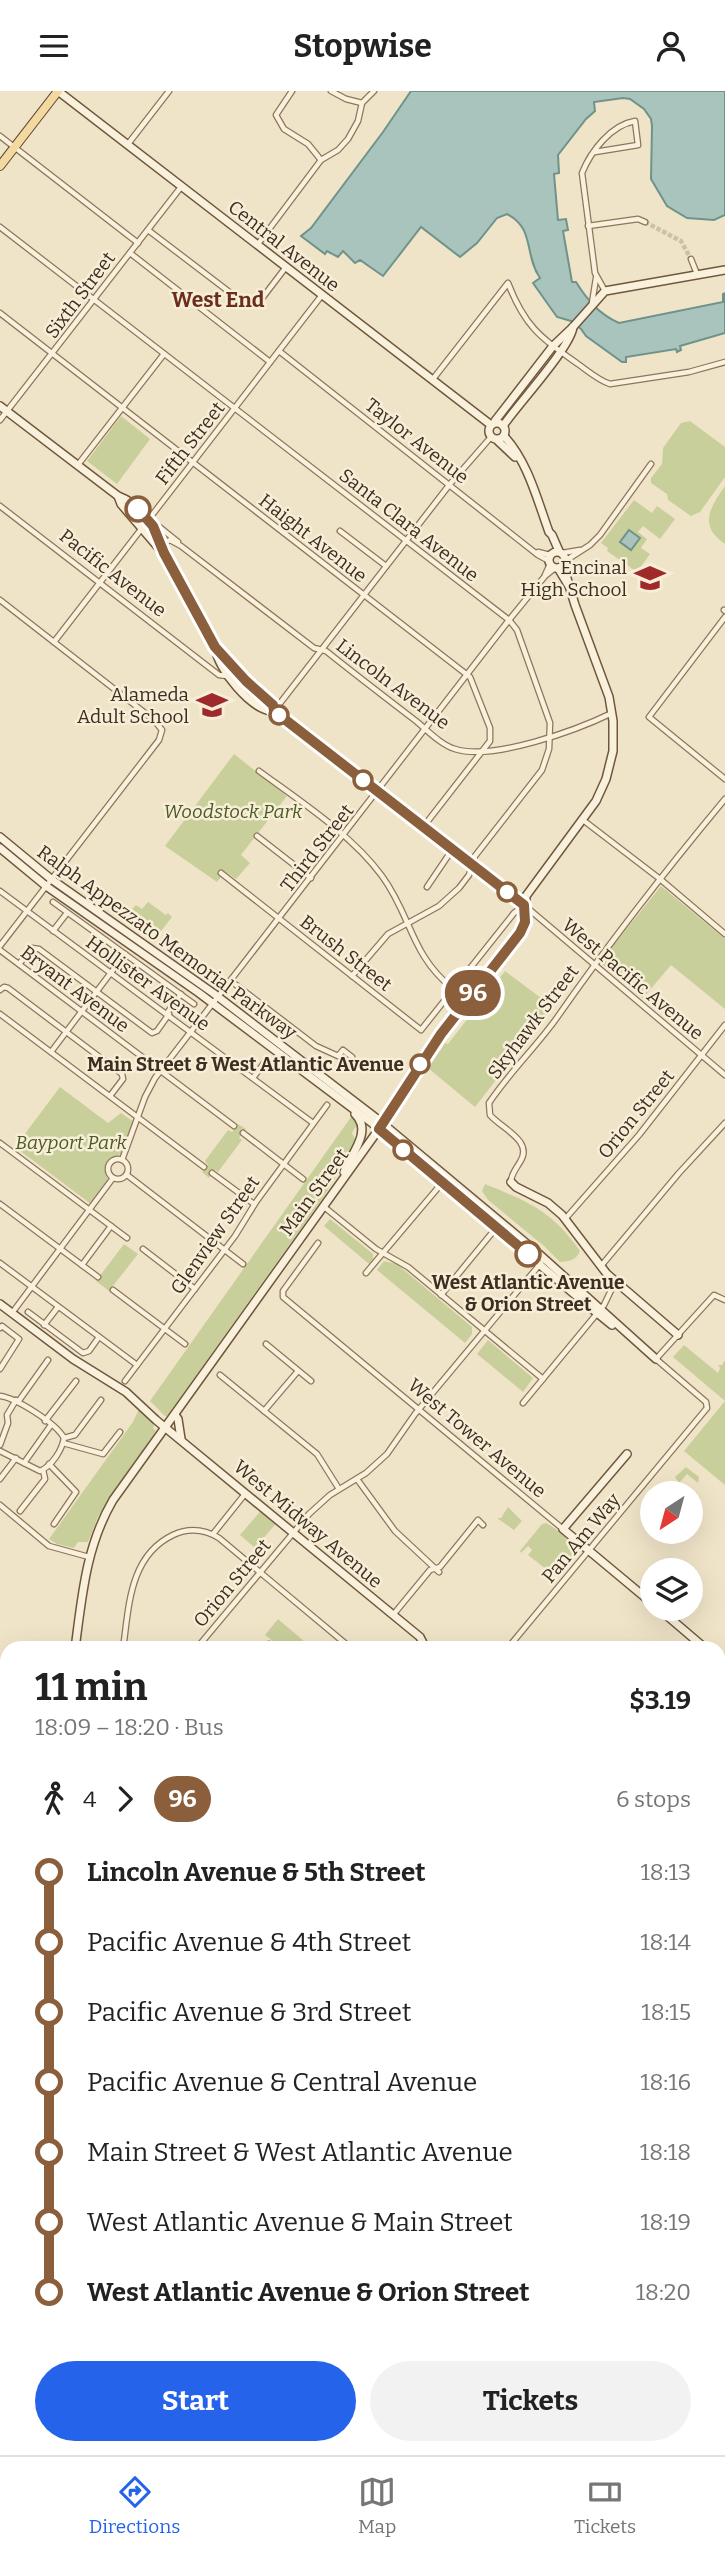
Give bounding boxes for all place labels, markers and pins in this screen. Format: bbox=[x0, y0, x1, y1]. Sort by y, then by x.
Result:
unlabelled marker bbox=[125, 496, 151, 522]
place label: Encinal High School bbox=[521, 556, 627, 601]
school or university icon: Encinal High School bbox=[633, 561, 667, 595]
place label: Alameda Adult School bbox=[77, 683, 190, 728]
school or university icon: Alameda Adult School bbox=[195, 688, 229, 722]
unlabelled marker bbox=[269, 705, 289, 725]
unlabelled marker bbox=[353, 770, 373, 790]
unlabelled marker bbox=[497, 882, 517, 902]
place label: Main Street & West Atlantic Avenue bbox=[87, 1053, 404, 1076]
marker: Main Street & West Atlantic Avenue bbox=[410, 1054, 430, 1074]
unlabelled marker bbox=[393, 1140, 413, 1160]
marker: West Atlantic Avenue & Orion Street bbox=[515, 1241, 541, 1267]
place label: West Atlantic Avenue & Orion Street bbox=[432, 1271, 624, 1316]

